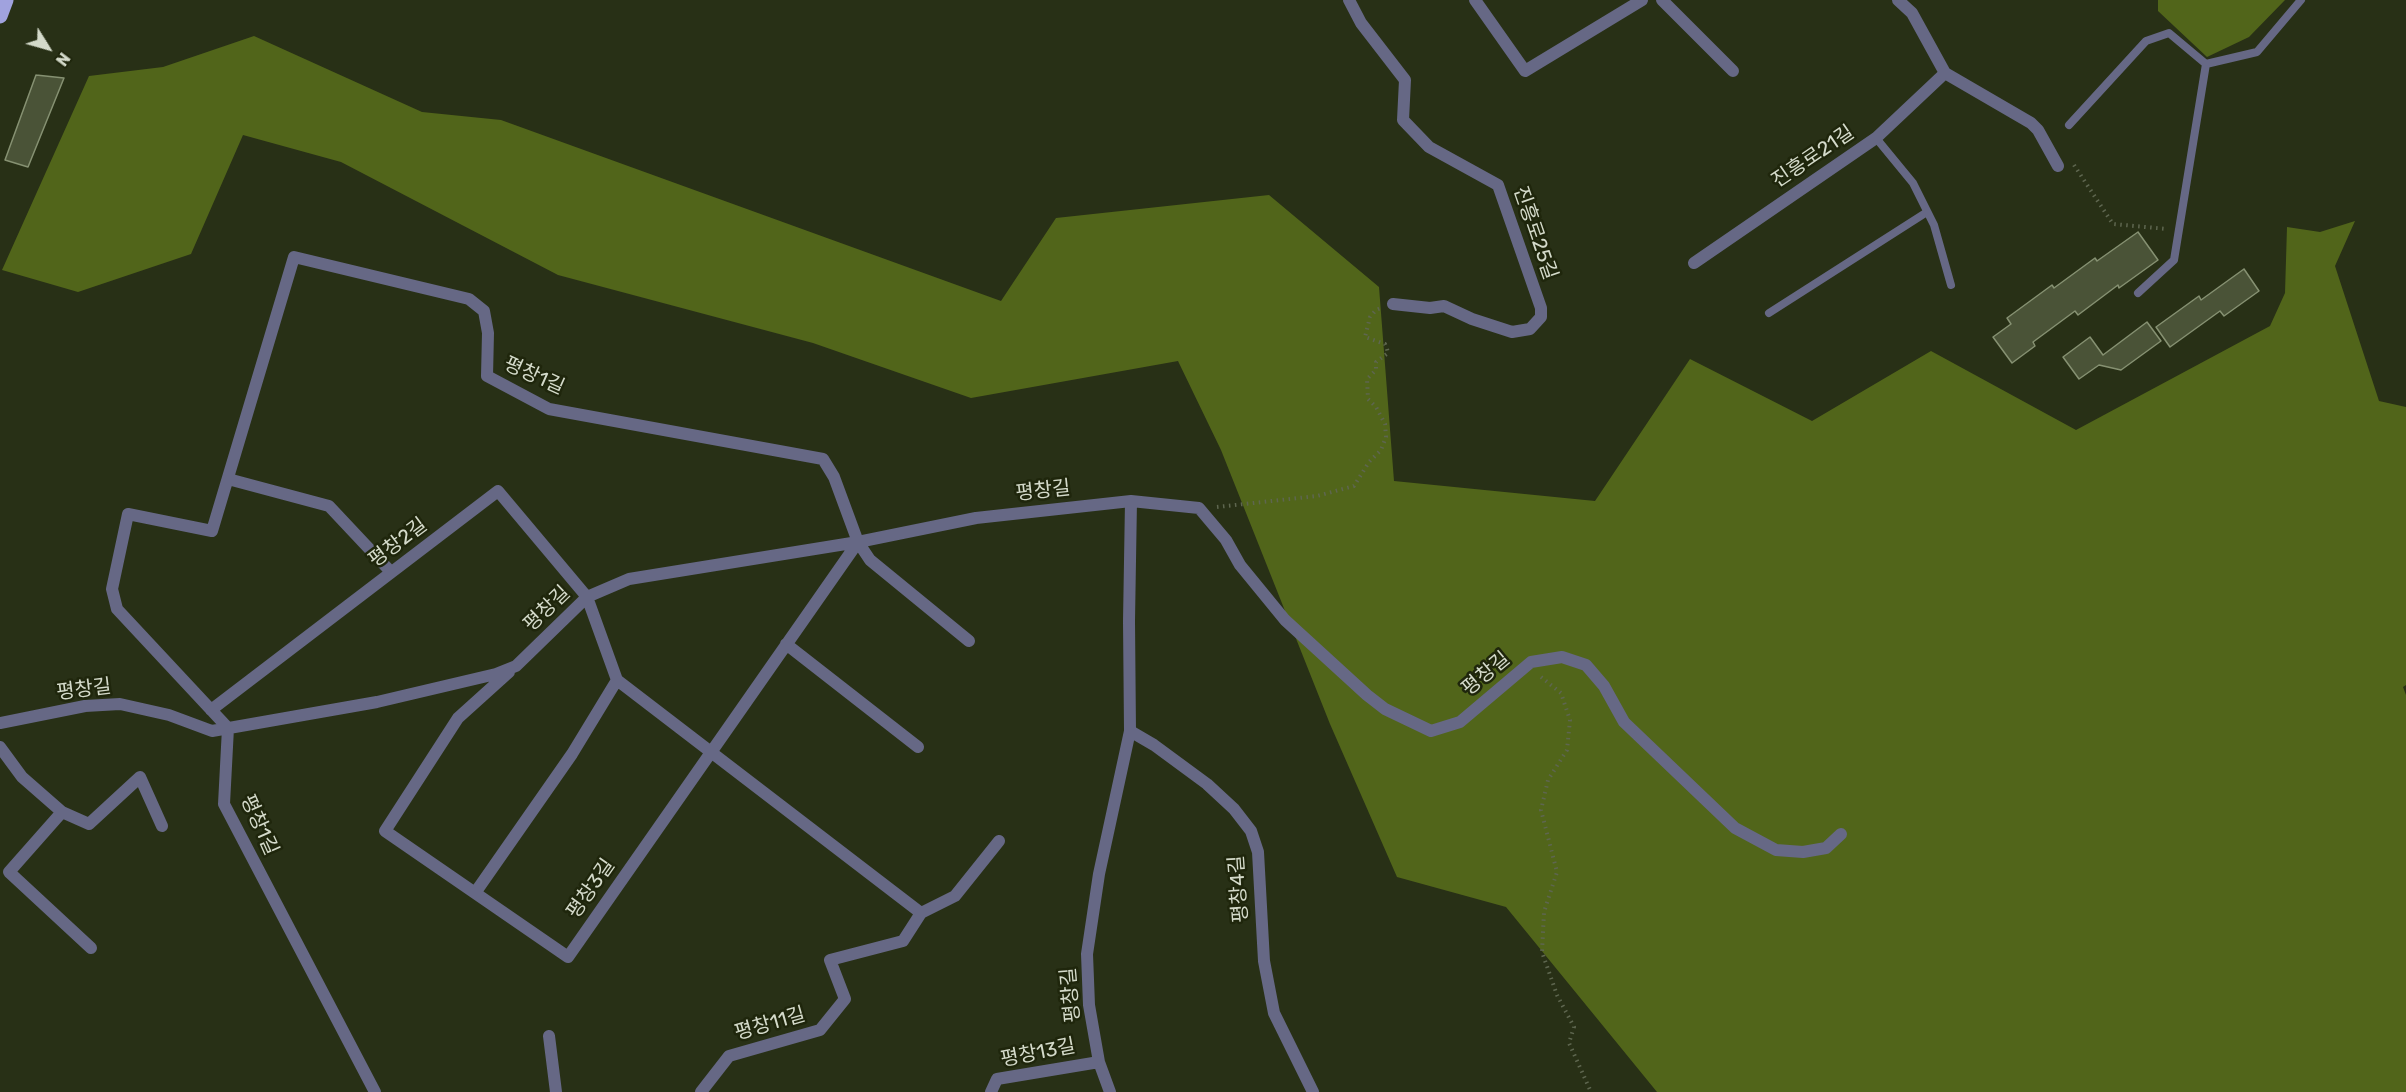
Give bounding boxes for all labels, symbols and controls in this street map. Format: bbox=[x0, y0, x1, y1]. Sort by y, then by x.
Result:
north arrow bbox=[18, 18, 78, 78]
text: N bbox=[52, 49, 74, 69]
street label: 진흥로21길 bbox=[1767, 121, 1859, 193]
street label: 진흥로25길 bbox=[1508, 183, 1562, 283]
street label: 평창1길 bbox=[500, 352, 568, 400]
street label: 평창길 bbox=[1014, 476, 1072, 506]
street label: 평창2길 bbox=[364, 513, 432, 573]
street label: 평창길 bbox=[519, 581, 575, 637]
street label: 평창길 bbox=[1457, 647, 1515, 701]
street label: 평창길 bbox=[55, 675, 113, 705]
street label: 평창1길 bbox=[235, 791, 283, 859]
street label: 평창4길 bbox=[1225, 854, 1253, 924]
street label: 평창3길 bbox=[562, 855, 620, 923]
street label: 평창길 bbox=[1057, 966, 1085, 1024]
street label: 평창11길 bbox=[732, 1002, 808, 1046]
street label: 평창13길 bbox=[999, 1034, 1077, 1072]

